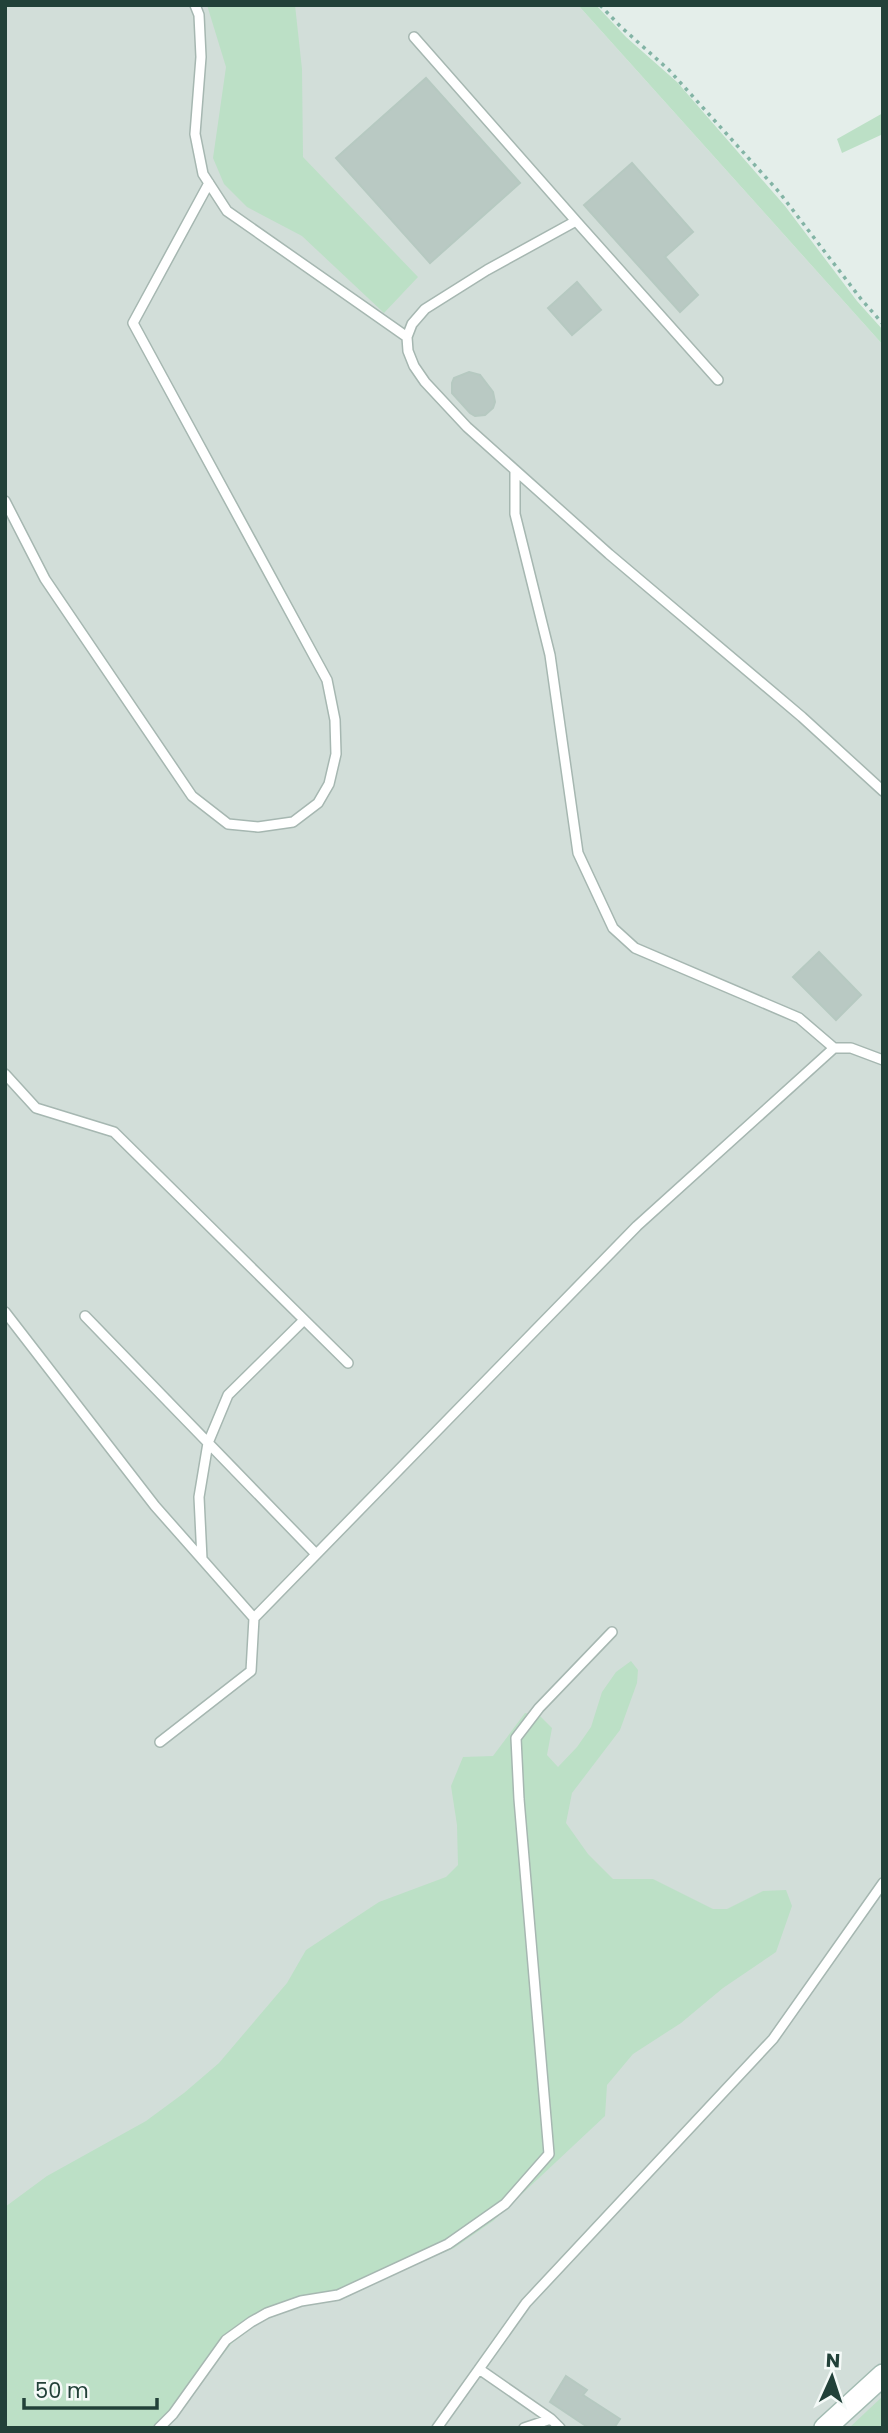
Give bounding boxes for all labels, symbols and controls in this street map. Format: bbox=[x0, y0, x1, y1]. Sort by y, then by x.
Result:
north arrow bbox=[797, 2342, 867, 2412]
text: N bbox=[825, 2347, 841, 2374]
scale bar bbox=[24, 2366, 158, 2410]
text: 50 m bbox=[35, 2376, 89, 2405]

